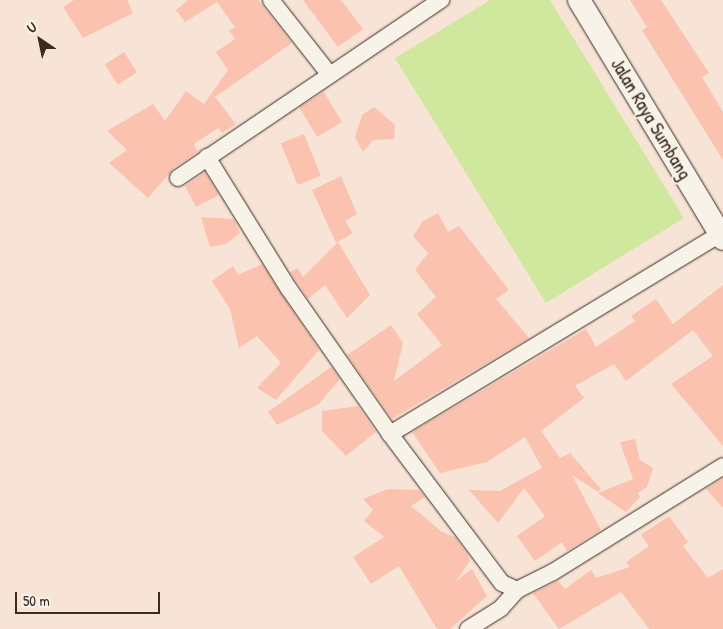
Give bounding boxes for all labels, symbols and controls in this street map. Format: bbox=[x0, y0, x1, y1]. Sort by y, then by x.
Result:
north arrow bbox=[15, 15, 65, 65]
text: U bbox=[23, 17, 40, 37]
street label: Jalan Raya Sumbang bbox=[606, 54, 696, 184]
scale bar bbox=[18, 582, 162, 614]
text: 50 m bbox=[23, 590, 50, 611]

